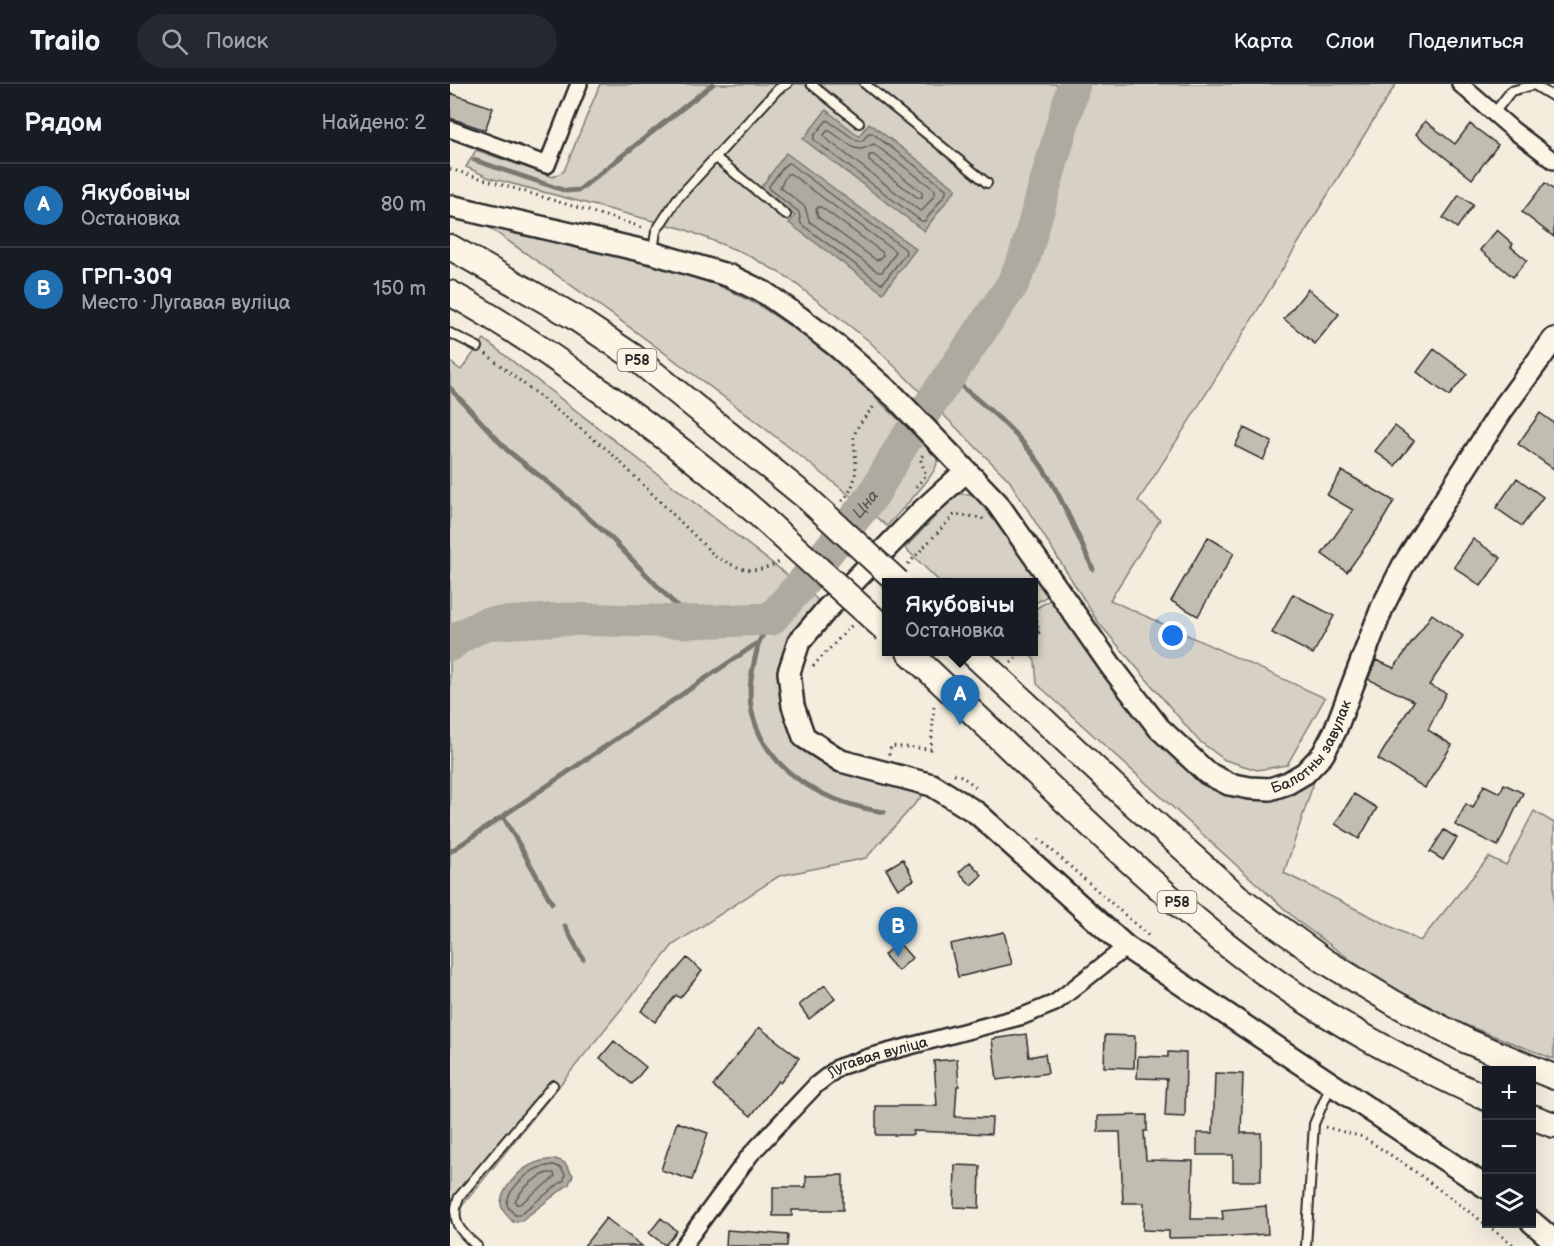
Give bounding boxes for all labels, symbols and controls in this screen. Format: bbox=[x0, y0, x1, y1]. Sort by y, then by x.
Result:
search box bbox=[137, 14, 557, 68]
text: Trailo bbox=[30, 25, 101, 58]
icon: search bbox=[158, 25, 191, 58]
text: Поиск bbox=[206, 28, 268, 55]
text: Карта bbox=[1234, 29, 1293, 54]
text: Слои bbox=[1326, 29, 1375, 54]
text: Поделиться bbox=[1408, 29, 1524, 54]
text: Рядом bbox=[24, 108, 102, 139]
text: Найдено: 2 bbox=[322, 111, 426, 135]
text: Якубовічы bbox=[81, 180, 190, 207]
text: A bbox=[37, 193, 50, 217]
text: 80 m bbox=[381, 193, 426, 217]
text: Остановка bbox=[81, 207, 180, 231]
text: ГРП-309 bbox=[81, 264, 173, 291]
text: B bbox=[36, 277, 51, 301]
text: 150 m bbox=[373, 277, 426, 301]
text: Место · Лугавая вуліца bbox=[81, 291, 290, 315]
road number: Р58 bbox=[618, 349, 657, 371]
water label: Цна bbox=[849, 486, 883, 522]
popup bbox=[882, 578, 1038, 656]
text: Якубовічы bbox=[905, 592, 1015, 619]
text: Остановка bbox=[905, 619, 1005, 643]
your location bbox=[1158, 621, 1187, 650]
pin: A bbox=[940, 676, 980, 725]
street label: Балотны завулак bbox=[1268, 697, 1356, 798]
road number: Р58 bbox=[1158, 891, 1196, 913]
pin: B bbox=[878, 908, 918, 957]
street label: Лугавая вуліца bbox=[822, 1032, 930, 1083]
map controls bbox=[1482, 1066, 1536, 1228]
button: + bbox=[1482, 1066, 1536, 1120]
button: − bbox=[1482, 1120, 1536, 1174]
button: layers bbox=[1482, 1174, 1536, 1228]

